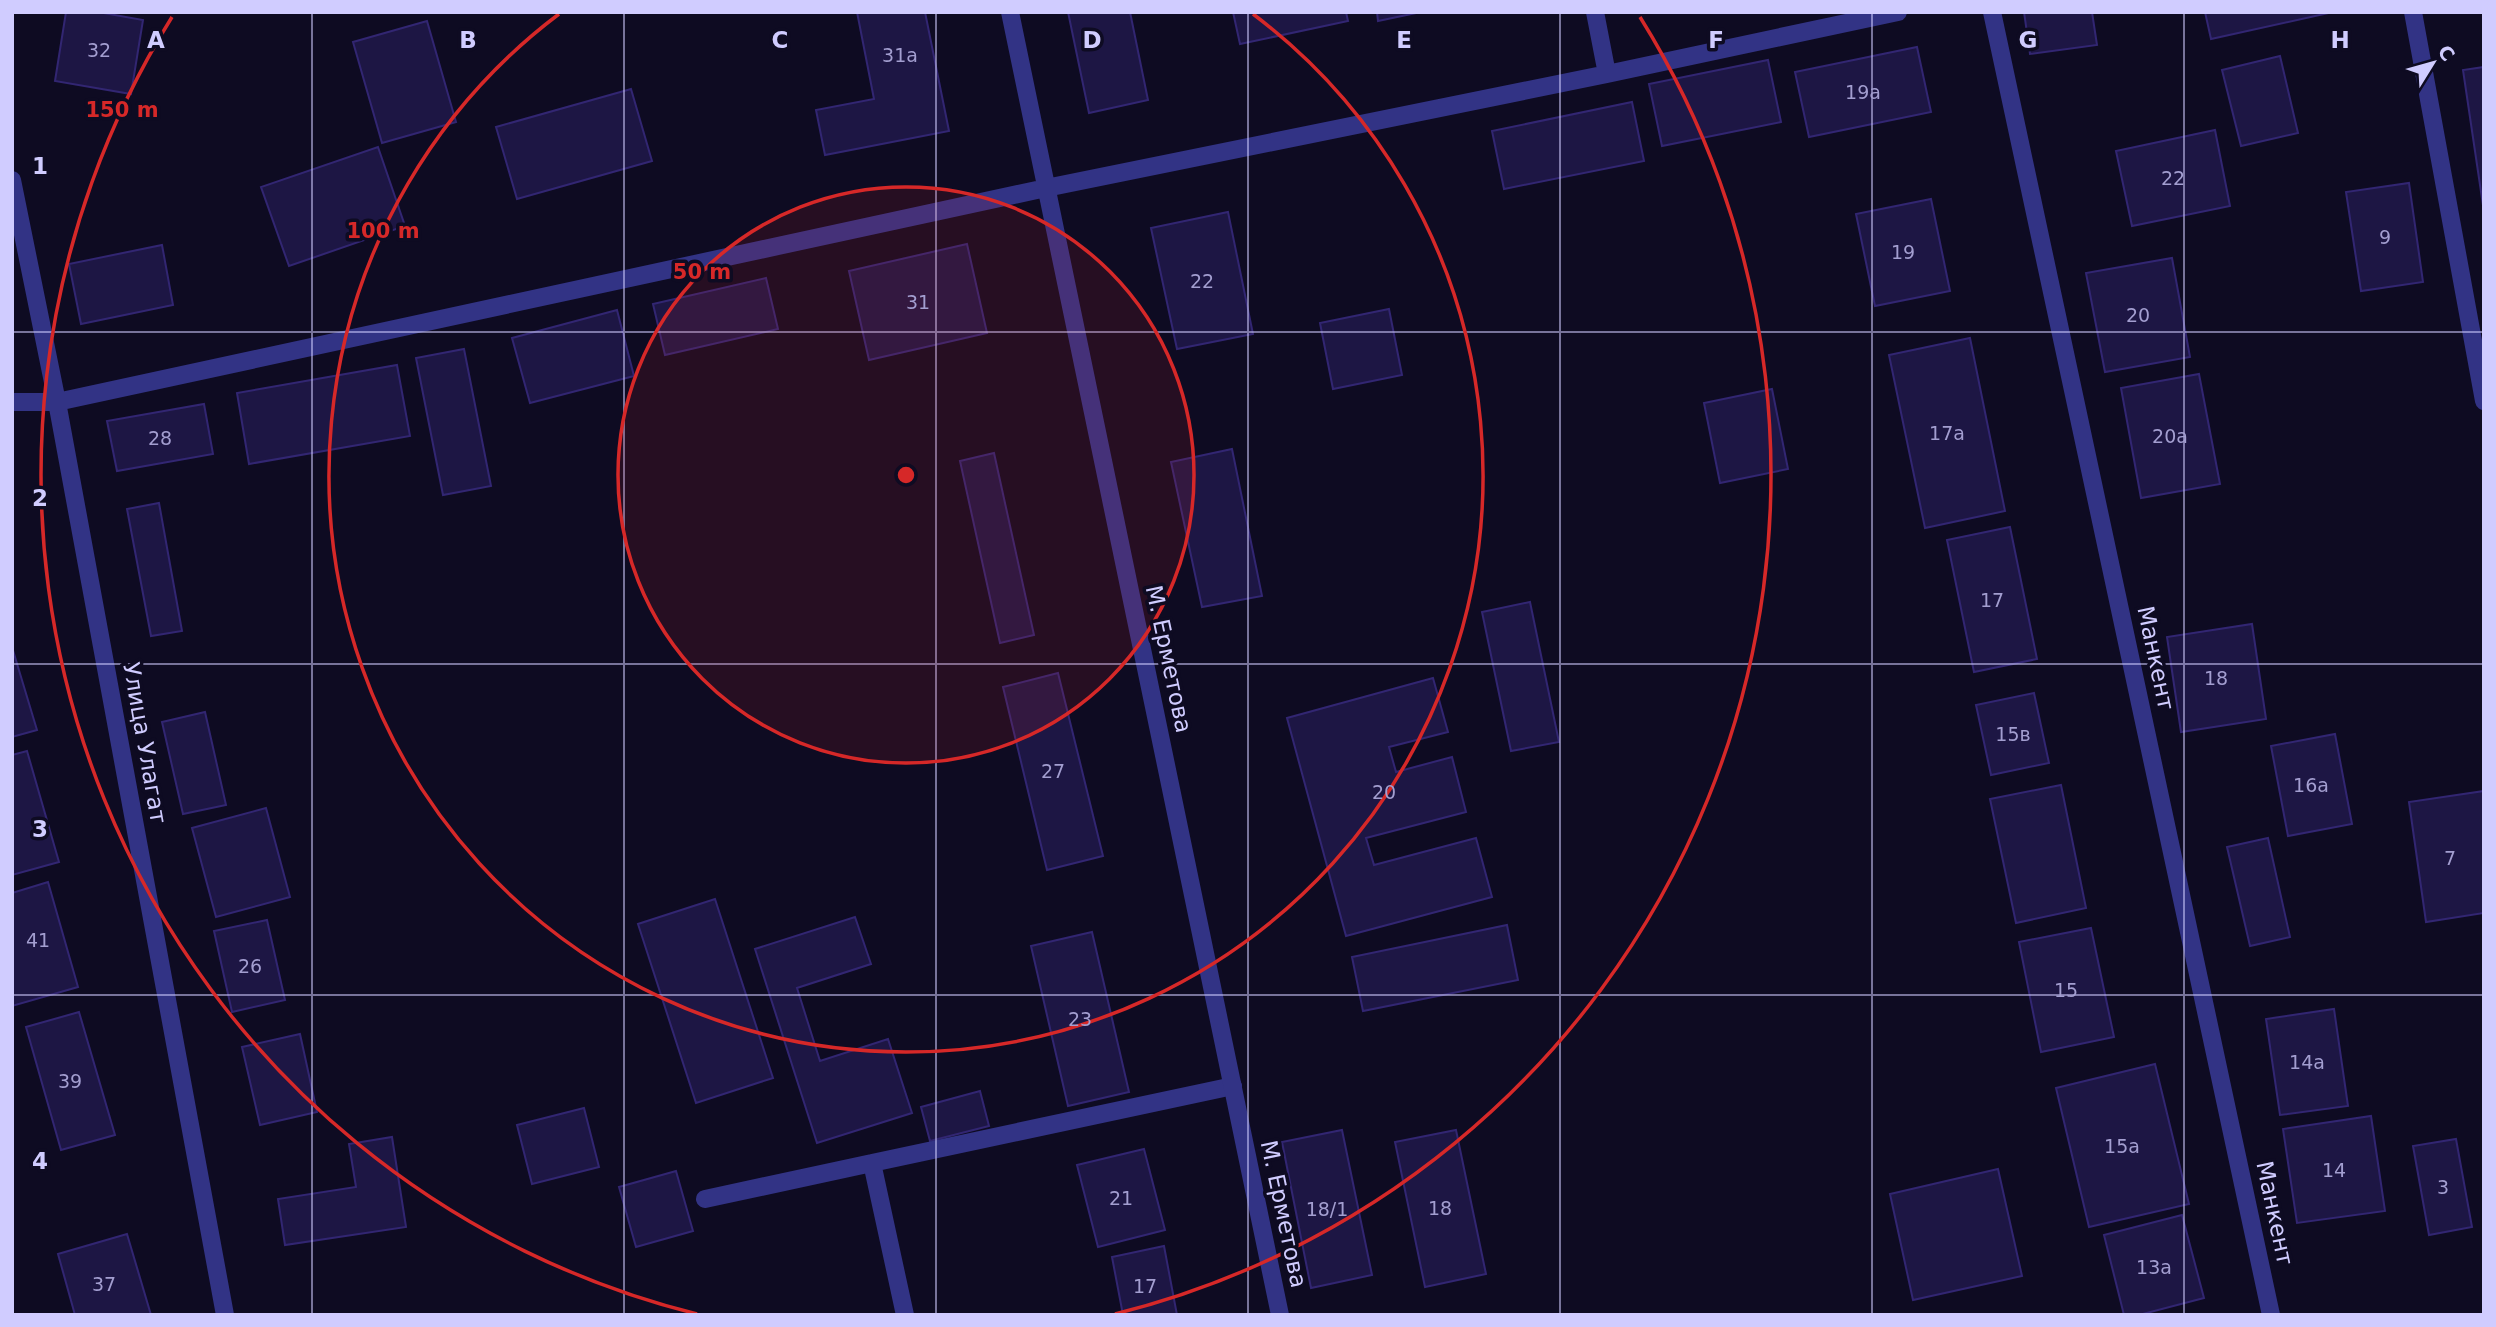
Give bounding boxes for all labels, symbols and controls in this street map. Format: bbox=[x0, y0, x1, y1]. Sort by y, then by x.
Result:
text: A bbox=[147, 27, 165, 53]
text: B bbox=[459, 27, 477, 53]
text: C bbox=[772, 27, 788, 53]
text: D bbox=[1082, 27, 1102, 53]
text: E bbox=[1396, 27, 1412, 53]
text: F bbox=[1708, 27, 1724, 53]
text: G bbox=[2019, 27, 2037, 53]
text: H bbox=[2330, 27, 2350, 53]
north arrow bbox=[2398, 28, 2468, 98]
house number: 32 bbox=[87, 39, 111, 61]
text: С bbox=[2434, 41, 2460, 65]
house number: 31а bbox=[882, 44, 918, 66]
house number: 19а bbox=[1845, 81, 1881, 103]
text: 150 m bbox=[85, 98, 159, 122]
text: 1 bbox=[32, 153, 48, 179]
house number: 22 bbox=[2161, 167, 2185, 189]
text: 100 m bbox=[346, 219, 420, 243]
house number: 9 bbox=[2379, 226, 2391, 248]
house number: 19 bbox=[1891, 241, 1915, 263]
text: 50 m bbox=[673, 260, 731, 284]
house number: 22 bbox=[1190, 270, 1214, 292]
house number: 31 bbox=[906, 291, 930, 313]
house number: 20 bbox=[2126, 304, 2150, 326]
house number: 17а bbox=[1929, 422, 1965, 444]
house number: 20а bbox=[2152, 425, 2188, 447]
house number: 28 bbox=[148, 427, 172, 449]
centre of rings bbox=[894, 463, 918, 487]
text: 2 bbox=[32, 485, 48, 511]
street label: М. Ерметова bbox=[1141, 583, 1197, 735]
house number: 17 bbox=[1980, 589, 2004, 611]
street label: Манкент bbox=[2132, 604, 2180, 712]
street label: Улица Улагат bbox=[118, 660, 172, 826]
house number: 18 bbox=[2204, 667, 2228, 689]
house number: 15в bbox=[1995, 723, 2031, 745]
house number: 27 bbox=[1041, 760, 1065, 782]
house number: 16а bbox=[2293, 774, 2329, 796]
house number: 20 bbox=[1372, 781, 1396, 803]
text: 3 bbox=[32, 816, 48, 842]
house number: 7 bbox=[2444, 847, 2456, 869]
house number: 41 bbox=[26, 929, 50, 951]
house number: 26 bbox=[238, 955, 262, 977]
house number: 15 bbox=[2054, 979, 2078, 1001]
house number: 23 bbox=[1068, 1008, 1092, 1030]
house number: 14а bbox=[2289, 1051, 2325, 1073]
house number: 39 bbox=[58, 1070, 82, 1092]
house number: 15а bbox=[2104, 1135, 2140, 1157]
street label: М. Ерметова bbox=[1256, 1138, 1312, 1290]
text: 4 bbox=[32, 1148, 48, 1174]
street label: Манкент bbox=[2251, 1159, 2299, 1267]
house number: 14 bbox=[2322, 1159, 2346, 1181]
house number: 3 bbox=[2437, 1176, 2449, 1198]
house number: 21 bbox=[1109, 1187, 1133, 1209]
house number: 18 bbox=[1428, 1197, 1452, 1219]
house number: 18/1 bbox=[1306, 1198, 1348, 1220]
house number: 13а bbox=[2136, 1256, 2172, 1278]
house number: 37 bbox=[92, 1273, 116, 1295]
house number: 17 bbox=[1133, 1275, 1157, 1297]

